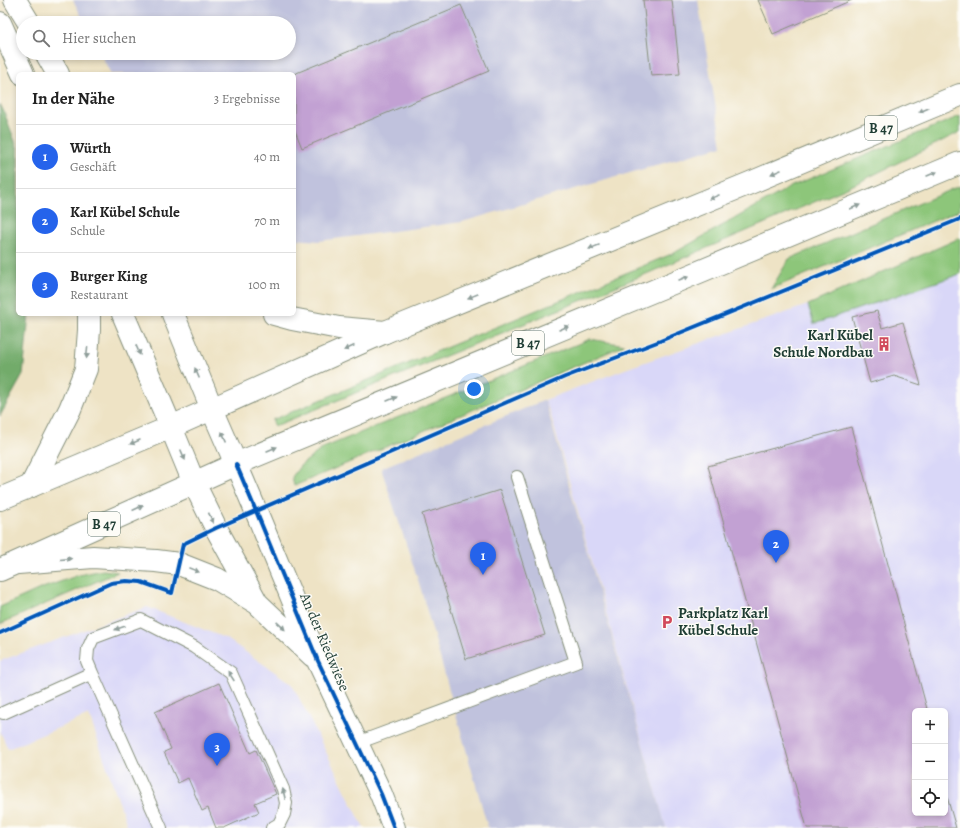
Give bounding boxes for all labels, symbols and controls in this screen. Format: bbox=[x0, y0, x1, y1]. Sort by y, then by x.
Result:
search box bbox=[16, 16, 296, 60]
icon: search bbox=[30, 27, 52, 49]
text: Hier suchen bbox=[62, 28, 136, 48]
text: In der Nähe bbox=[32, 87, 115, 110]
text: 3 Ergebnisse bbox=[214, 90, 280, 107]
one-way arrow bbox=[918, 106, 930, 113]
road number: B 47 bbox=[865, 116, 897, 140]
text: Würth bbox=[70, 138, 111, 158]
text: 1 bbox=[43, 148, 47, 165]
text: 40 m bbox=[254, 148, 280, 165]
text: Geschäft bbox=[70, 158, 116, 175]
one-way arrow bbox=[770, 169, 782, 175]
one-way arrow bbox=[927, 171, 939, 177]
one-way arrow bbox=[707, 195, 719, 201]
text: Karl Kübel Schule bbox=[70, 202, 180, 222]
one-way arrow bbox=[850, 203, 862, 209]
text: 2 bbox=[42, 212, 48, 229]
text: 70 m bbox=[254, 212, 280, 229]
text: Schule bbox=[70, 222, 105, 239]
one-way arrow bbox=[587, 244, 599, 250]
text: Burger King bbox=[70, 266, 147, 286]
one-way arrow bbox=[678, 275, 690, 281]
text: 3 bbox=[42, 276, 48, 293]
text: 100 m bbox=[248, 276, 280, 293]
text: Restaurant bbox=[70, 286, 128, 303]
one-way arrow bbox=[467, 293, 479, 299]
one-way arrow bbox=[558, 325, 570, 331]
place label: Karl Kübel Schule Nordbau bbox=[773, 325, 874, 362]
road number: B 47 bbox=[512, 331, 544, 355]
building icon: Karl Kübel Schule Nordbau bbox=[876, 336, 892, 352]
one-way arrow bbox=[135, 344, 141, 355]
one-way arrow bbox=[344, 345, 355, 351]
one-way arrow bbox=[84, 347, 91, 359]
one-way arrow bbox=[194, 367, 200, 378]
your location bbox=[464, 379, 484, 399]
one-way arrow bbox=[387, 396, 399, 402]
one-way arrow bbox=[221, 431, 227, 442]
one-way arrow bbox=[128, 440, 140, 446]
one-way arrow bbox=[266, 446, 278, 453]
one-way arrow bbox=[180, 450, 186, 462]
one-way arrow bbox=[133, 505, 145, 511]
road number: B 47 bbox=[88, 512, 120, 536]
one-way arrow bbox=[208, 513, 214, 524]
pin: 2 bbox=[763, 530, 789, 563]
pin: 1 bbox=[470, 542, 496, 575]
one-way arrow bbox=[60, 556, 72, 562]
one-way arrow bbox=[189, 568, 201, 574]
street label: An der Riedwiese bbox=[295, 589, 355, 695]
place label: Parkplatz Karl Kübel Schule bbox=[678, 603, 768, 640]
parking icon: Parkplatz Karl Kübel Schule bbox=[659, 614, 675, 630]
one-way arrow bbox=[276, 621, 286, 631]
one-way arrow bbox=[113, 626, 125, 632]
one-way arrow bbox=[227, 671, 235, 681]
map controls bbox=[912, 708, 948, 816]
button: + bbox=[912, 708, 948, 744]
pin: 3 bbox=[204, 733, 230, 766]
button: − bbox=[912, 744, 948, 780]
button: locate bbox=[912, 780, 948, 816]
one-way arrow bbox=[280, 788, 286, 800]

